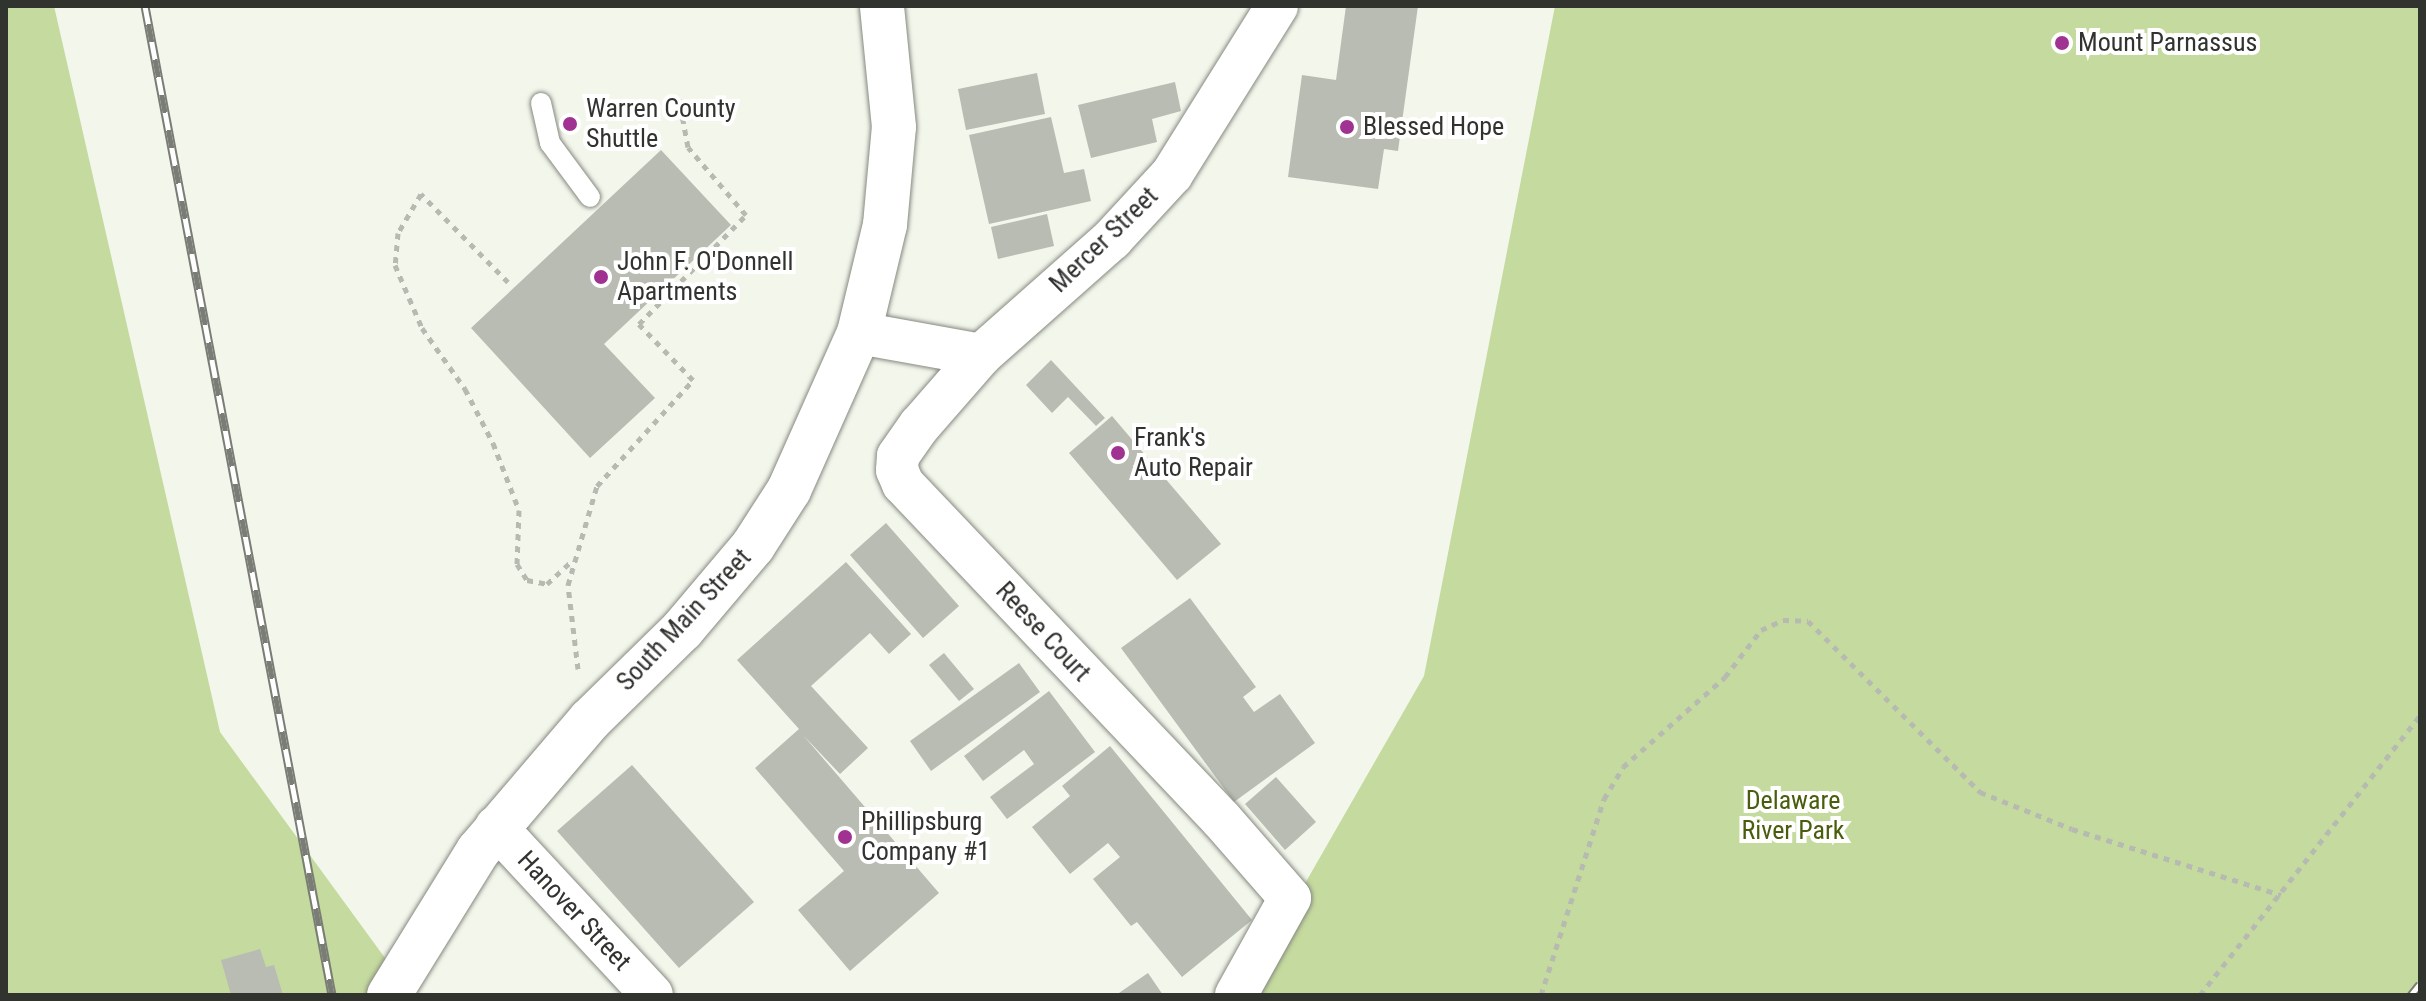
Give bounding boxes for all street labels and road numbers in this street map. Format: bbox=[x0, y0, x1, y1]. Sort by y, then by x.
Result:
street label: Mercer Street bbox=[1043, 181, 1165, 299]
street label: South Main Street bbox=[610, 542, 758, 698]
street label: Reese Court bbox=[989, 576, 1097, 688]
street label: Hanover Street bbox=[511, 845, 637, 977]

